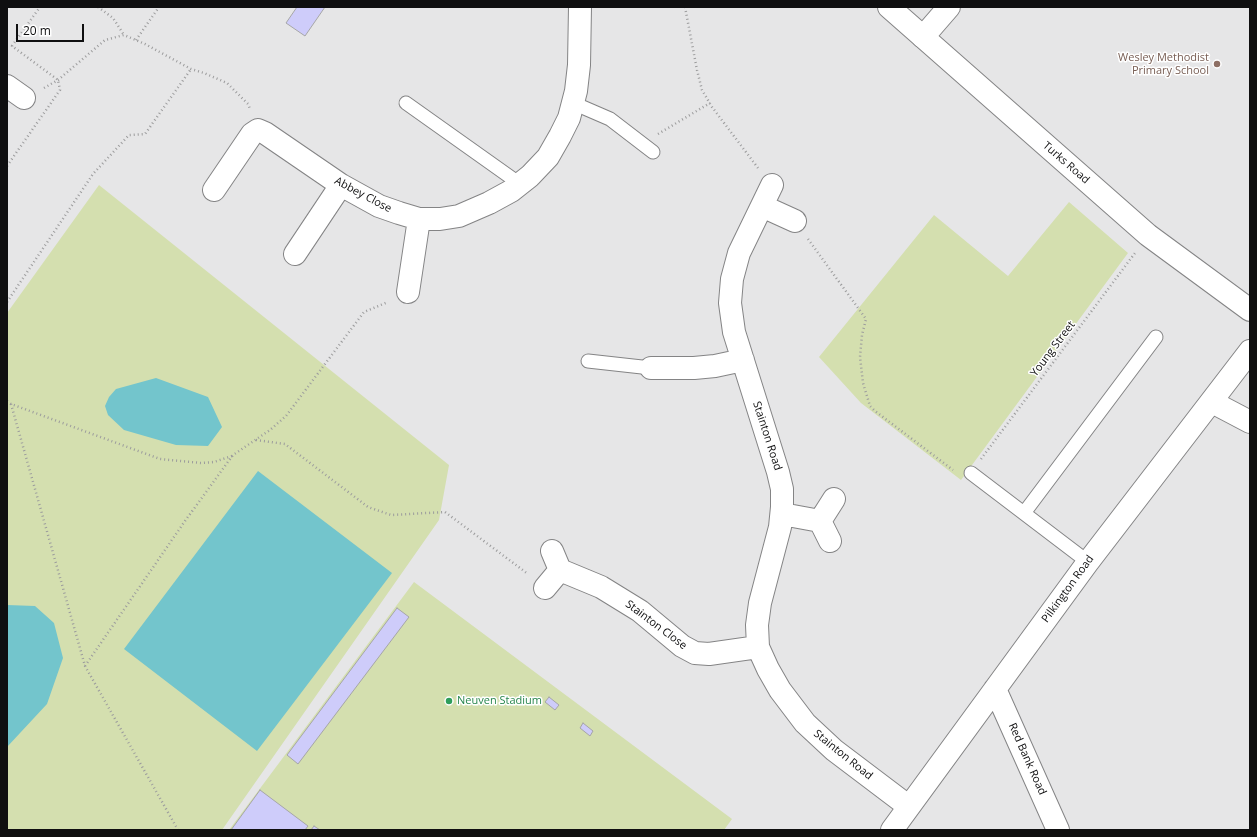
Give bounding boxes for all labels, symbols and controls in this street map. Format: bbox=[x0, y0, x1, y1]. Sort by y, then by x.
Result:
scale bar bbox=[18, 16, 86, 42]
text: 20 m bbox=[23, 22, 51, 39]
place label: Wesley Methodist Primary School bbox=[1118, 51, 1209, 77]
marker: Wesley Methodist Primary School bbox=[1212, 59, 1222, 69]
street label: Turks Road bbox=[1040, 139, 1092, 187]
street label: Abbey Close bbox=[332, 174, 394, 216]
street label: Young Street bbox=[1028, 319, 1078, 379]
street label: Stainton Road bbox=[750, 400, 784, 472]
street label: Pilkington Road bbox=[1039, 553, 1097, 625]
street label: Stainton Close bbox=[623, 598, 689, 652]
place label: Neuven Stadium bbox=[457, 694, 542, 708]
marker: Neuven Stadium bbox=[444, 696, 454, 706]
street label: Red Bank Road bbox=[1005, 721, 1049, 797]
street label: Stainton Road bbox=[811, 727, 875, 783]

